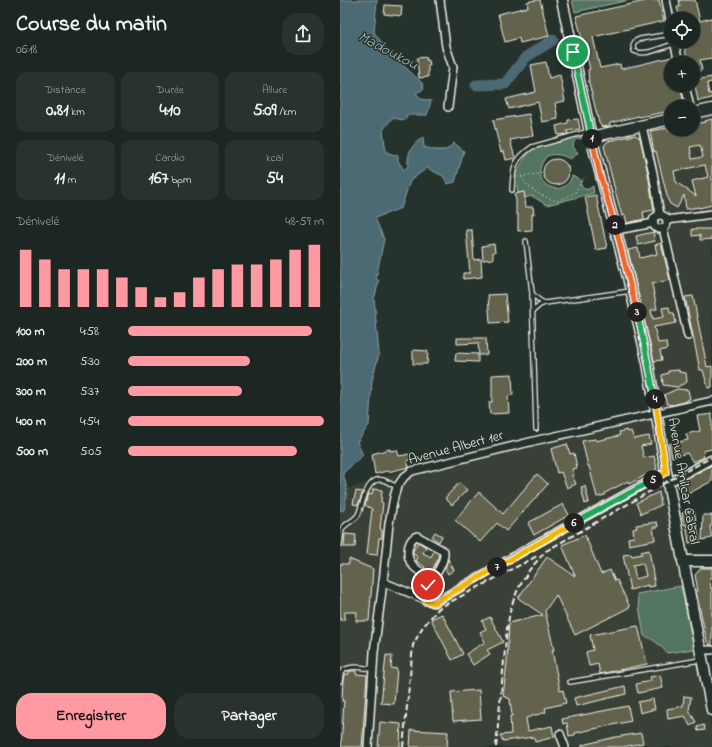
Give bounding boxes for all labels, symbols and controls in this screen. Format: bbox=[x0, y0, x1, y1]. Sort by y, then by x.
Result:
text: Course du matin bbox=[16, 9, 167, 41]
map controls bbox=[664, 12, 700, 136]
button: locate bbox=[664, 12, 700, 48]
button: share bbox=[282, 13, 324, 55]
water label: Madoukou bbox=[354, 26, 422, 76]
pin bbox=[556, 35, 590, 69]
text: 06:18 bbox=[16, 40, 37, 59]
icon: arrive bbox=[562, 41, 584, 63]
button: + bbox=[664, 56, 700, 92]
text: Distance bbox=[45, 82, 86, 98]
text: Durée bbox=[156, 82, 184, 98]
text: Allure bbox=[262, 82, 287, 98]
text: 0.81 bbox=[46, 98, 69, 123]
text: 4:10 bbox=[159, 98, 181, 123]
text: 5:09 bbox=[253, 98, 277, 123]
button: − bbox=[664, 100, 700, 136]
text: km bbox=[69, 104, 85, 120]
text: /km bbox=[277, 104, 296, 120]
pin: 1 bbox=[582, 129, 602, 149]
text: 1 bbox=[590, 131, 594, 147]
text: Dénivelé bbox=[47, 150, 84, 166]
text: Cardio bbox=[155, 150, 185, 166]
text: kcal bbox=[266, 150, 283, 166]
text: 11 bbox=[54, 166, 65, 191]
text: 167 bbox=[149, 166, 168, 191]
text: 54 bbox=[266, 166, 283, 191]
text: m bbox=[65, 172, 76, 188]
text: bpm bbox=[168, 172, 191, 188]
text: Dénivelé bbox=[16, 212, 59, 231]
text: 48–59 m bbox=[285, 212, 324, 231]
pin: 2 bbox=[605, 215, 625, 235]
text: 2 bbox=[612, 217, 618, 233]
pin: 3 bbox=[627, 302, 647, 322]
text: 3 bbox=[635, 304, 639, 320]
text: 100 m bbox=[16, 322, 45, 341]
text: 4:58 bbox=[80, 322, 99, 341]
text: 200 m bbox=[16, 352, 47, 371]
text: 5:30 bbox=[80, 352, 100, 371]
text: 300 m bbox=[16, 382, 46, 401]
text: 5:37 bbox=[80, 382, 99, 401]
pin: 4 bbox=[645, 389, 665, 409]
text: 4 bbox=[653, 391, 657, 407]
text: 400 m bbox=[16, 412, 46, 431]
text: 4:54 bbox=[80, 412, 99, 431]
street label: Avenue Amilcar Cabral bbox=[662, 416, 704, 546]
street label: Avenue Albert 1er bbox=[406, 425, 506, 471]
text: 500 m bbox=[16, 442, 48, 461]
text: 5:05 bbox=[80, 442, 102, 461]
pin: 5 bbox=[643, 470, 663, 490]
text: 5 bbox=[650, 472, 656, 488]
pin: 6 bbox=[564, 513, 584, 533]
text: 6 bbox=[572, 515, 576, 531]
pin: 7 bbox=[487, 557, 507, 577]
text: 7 bbox=[495, 559, 499, 575]
pin bbox=[411, 568, 445, 602]
icon: check bbox=[417, 574, 439, 596]
button: Enregistrer bbox=[16, 693, 166, 739]
button: Partager bbox=[174, 693, 324, 739]

